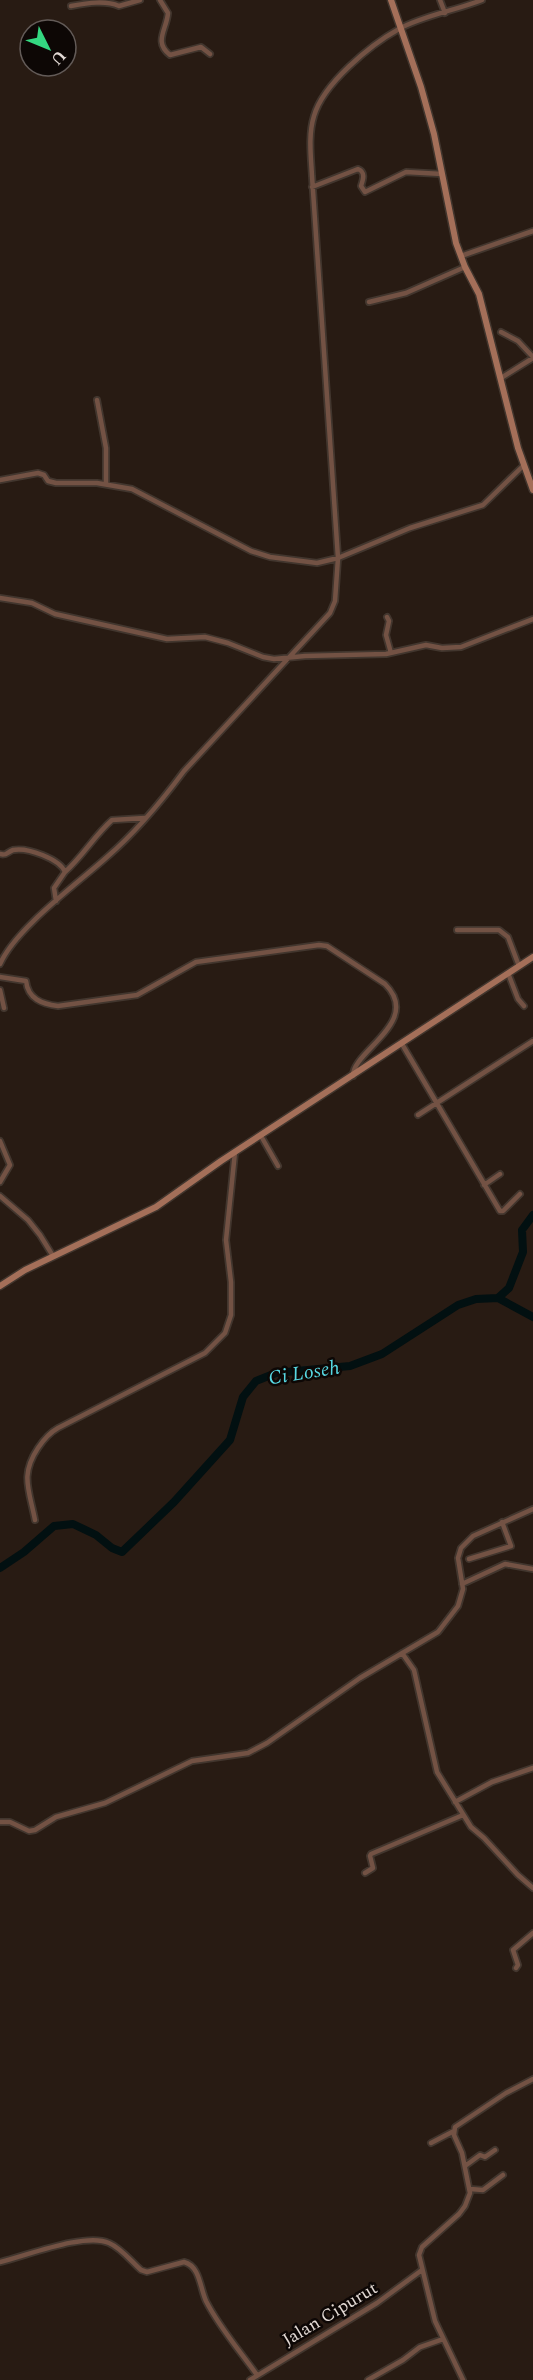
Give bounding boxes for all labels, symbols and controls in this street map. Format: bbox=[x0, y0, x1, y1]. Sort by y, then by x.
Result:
north arrow bbox=[18, 18, 78, 78]
text: U bbox=[45, 44, 72, 71]
water label: Ci Loseh bbox=[266, 1353, 342, 1393]
street label: Jalan Cipurut bbox=[277, 2275, 383, 2353]

